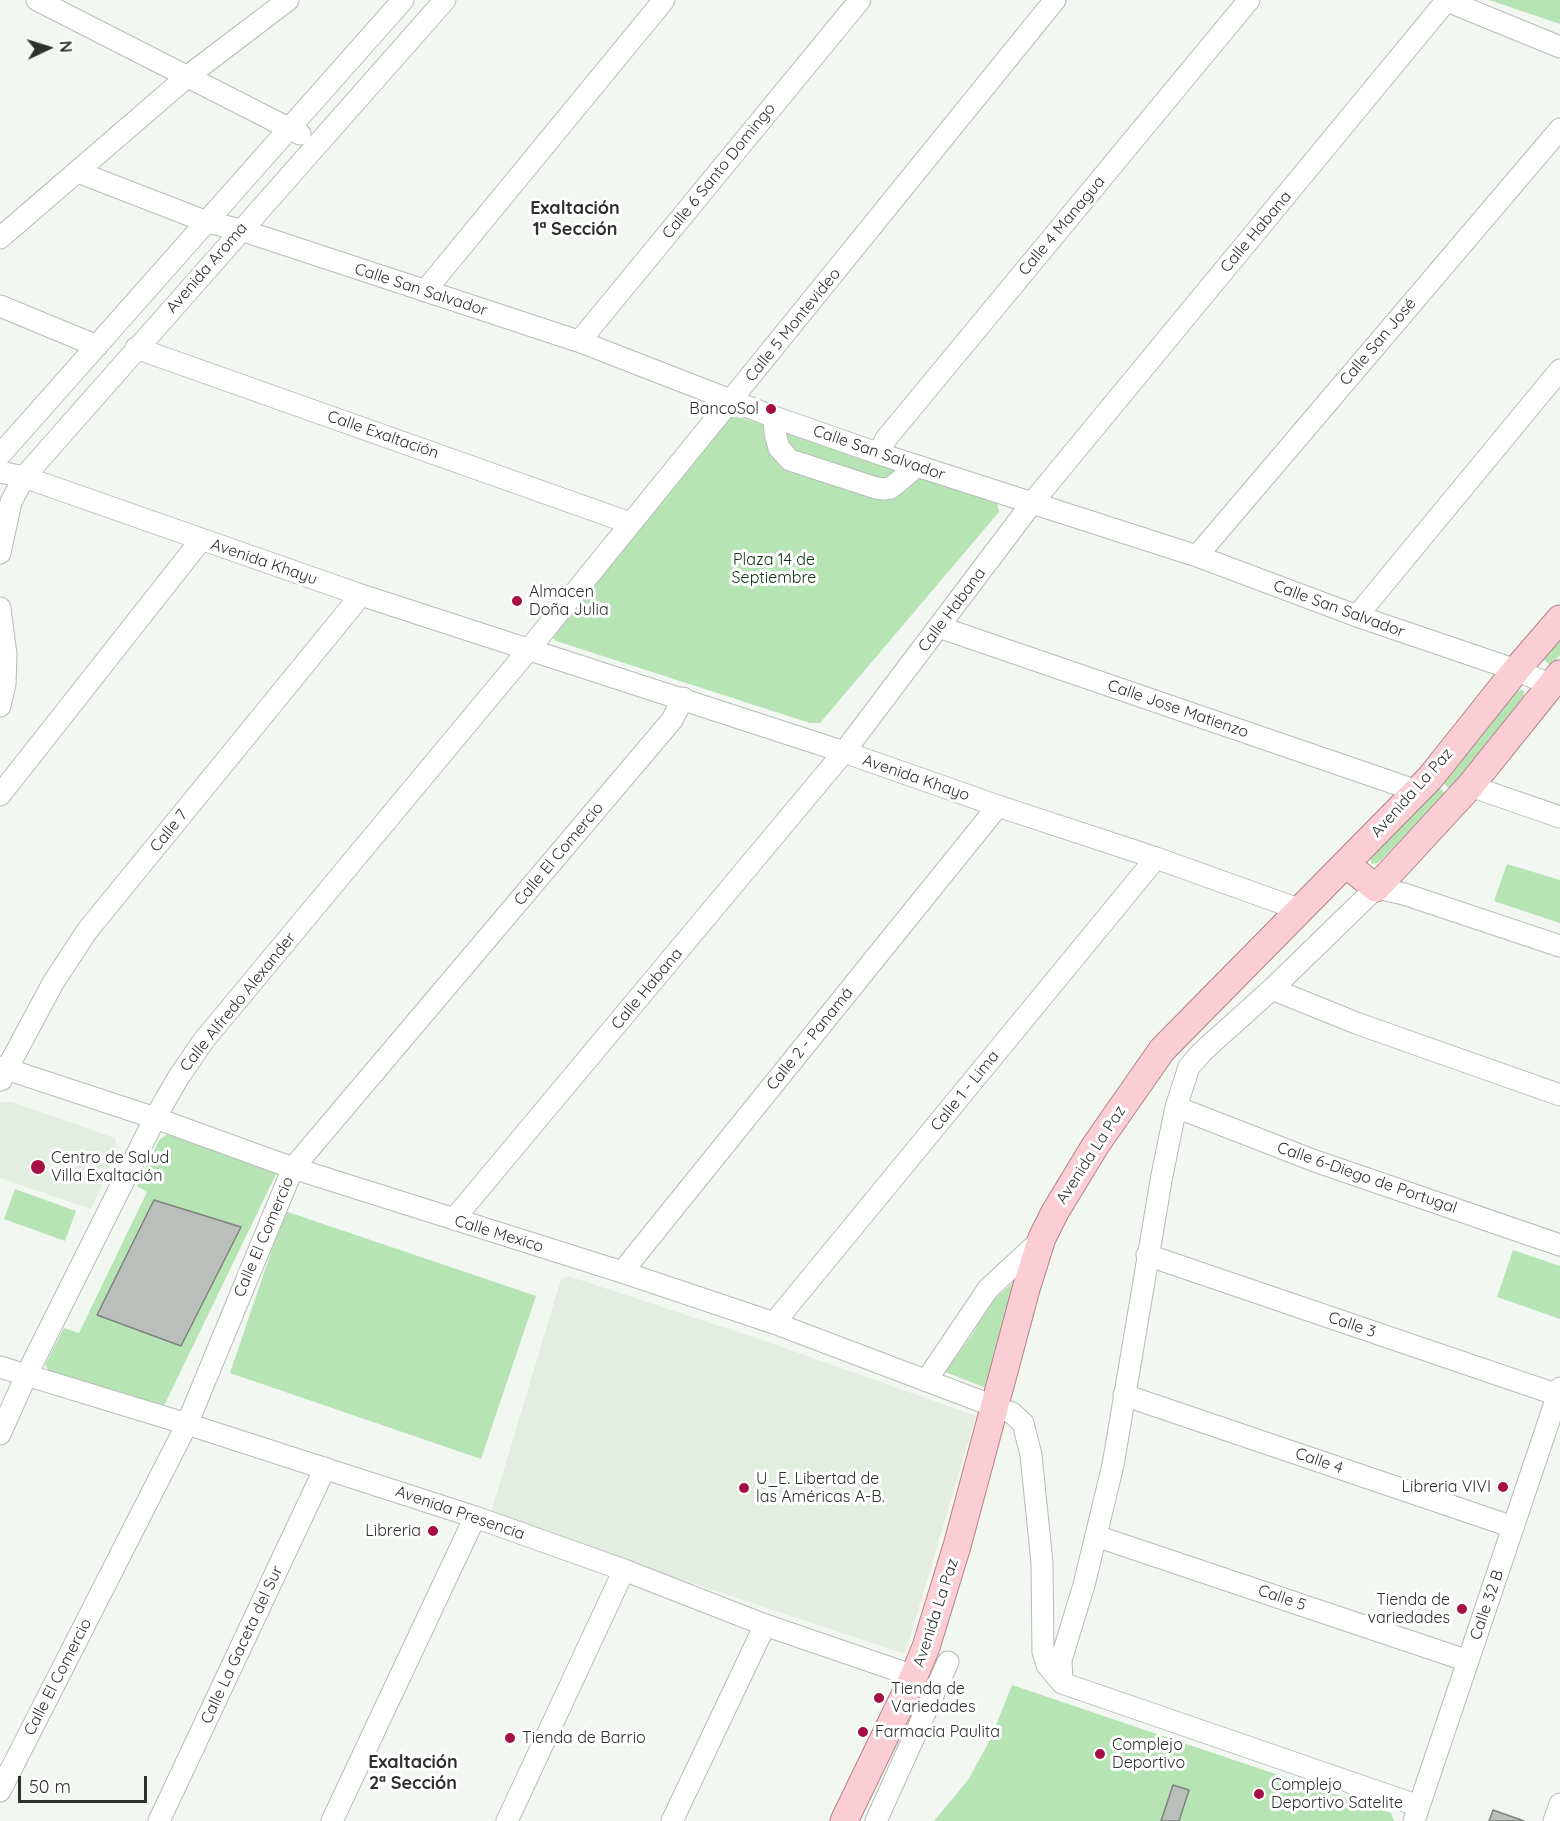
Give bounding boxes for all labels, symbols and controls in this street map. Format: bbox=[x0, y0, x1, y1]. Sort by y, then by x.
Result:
north arrow bbox=[18, 18, 78, 78]
text: N bbox=[56, 40, 76, 53]
street label: Calle 6 Santo Domingo bbox=[658, 99, 780, 243]
street label: Calle 4 Managua bbox=[1015, 172, 1109, 280]
street label: Calle Habana bbox=[1216, 187, 1296, 277]
district label: Exaltación 1ª Sección bbox=[530, 198, 620, 240]
street label: Avenida Aroma bbox=[162, 219, 252, 317]
street label: Calle San Salvador bbox=[352, 259, 490, 321]
street label: Calle 5 Montevideo bbox=[741, 264, 845, 386]
street label: Calle San José bbox=[1336, 294, 1420, 390]
place label: BancoSol bbox=[689, 399, 759, 419]
marker: BancoSol bbox=[764, 402, 778, 416]
street label: Calle Exaltación bbox=[325, 407, 441, 463]
street label: Calle San Salvador bbox=[810, 421, 948, 485]
street label: Avenida Khayu bbox=[208, 535, 320, 589]
park label: Plaza 14 de Septiembre bbox=[732, 550, 816, 588]
street label: Calle Habana bbox=[914, 564, 990, 656]
street label: Calle San Salvador bbox=[1271, 576, 1407, 642]
place label: Almacen Doña Julia bbox=[529, 582, 609, 620]
marker: Almacen Doña Julia bbox=[510, 594, 524, 608]
street label: Calle Jose Matienzo bbox=[1105, 676, 1251, 742]
street label: Avenida La Paz bbox=[1367, 745, 1457, 841]
street label: Avenida Khayo bbox=[860, 751, 972, 805]
street label: Calle El Comercio bbox=[510, 798, 608, 910]
street label: Calle 7 bbox=[146, 806, 192, 856]
street label: Calle Alfredo Alexander bbox=[176, 929, 300, 1075]
street label: Calle Habana bbox=[607, 944, 687, 1034]
street label: Calle 2 - Panamá bbox=[763, 984, 857, 1094]
street label: Calle 1 - Lima bbox=[927, 1047, 1003, 1135]
street label: Avenida La Paz bbox=[1052, 1102, 1130, 1208]
street label: Calle 6-Diego de Portugal bbox=[1274, 1138, 1460, 1218]
place label: Centro de Salud Villa Exaltación bbox=[51, 1148, 169, 1186]
marker: Centro de Salud Villa Exaltación bbox=[29, 1158, 47, 1176]
street label: Calle El Comercio bbox=[230, 1174, 298, 1300]
street label: Calle Mexico bbox=[452, 1211, 546, 1257]
street label: Calle 3 bbox=[1326, 1308, 1378, 1342]
street label: Calle 4 bbox=[1293, 1444, 1345, 1478]
place label: U_E. Libertad de las Américas A-B. bbox=[756, 1469, 885, 1507]
place label: Libreria VIVI bbox=[1402, 1477, 1491, 1497]
marker: Libreria VIVI bbox=[1496, 1480, 1510, 1494]
marker: U_E. Libertad de las Américas A-B. bbox=[737, 1481, 751, 1495]
street label: Avenida Presencia bbox=[393, 1482, 527, 1544]
place label: Libreria bbox=[365, 1521, 421, 1541]
marker: Libreria bbox=[426, 1524, 440, 1538]
street label: Avenida La Paz bbox=[909, 1556, 963, 1670]
street label: Calle La Gaceta del Sur bbox=[197, 1563, 287, 1727]
street label: Calle 32 B bbox=[1466, 1567, 1508, 1643]
street label: Calle 5 bbox=[1255, 1581, 1309, 1615]
place label: Tienda de variedades bbox=[1368, 1590, 1450, 1628]
marker: Tienda de variedades bbox=[1455, 1602, 1469, 1616]
street label: Calle El Comercio bbox=[20, 1615, 96, 1739]
place label: Tienda de Variedades bbox=[891, 1679, 975, 1717]
marker: Tienda de Variedades bbox=[872, 1691, 886, 1705]
place label: Farmacia Paulita bbox=[875, 1722, 1000, 1742]
marker: Farmacia Paulita bbox=[856, 1725, 870, 1739]
place label: Tienda de Barrio bbox=[522, 1728, 646, 1748]
marker: Tienda de Barrio bbox=[503, 1731, 517, 1745]
place label: Complejo Deportivo bbox=[1112, 1735, 1185, 1773]
marker: Complejo Deportivo bbox=[1093, 1747, 1107, 1761]
district label: Exaltación 2ª Sección bbox=[368, 1752, 458, 1794]
scale bar bbox=[21, 1764, 150, 1802]
text: 50 m bbox=[29, 1775, 71, 1798]
place label: Complejo Deportivo Satelite bbox=[1271, 1775, 1403, 1813]
marker: Complejo Deportivo Satelite bbox=[1252, 1787, 1266, 1801]

